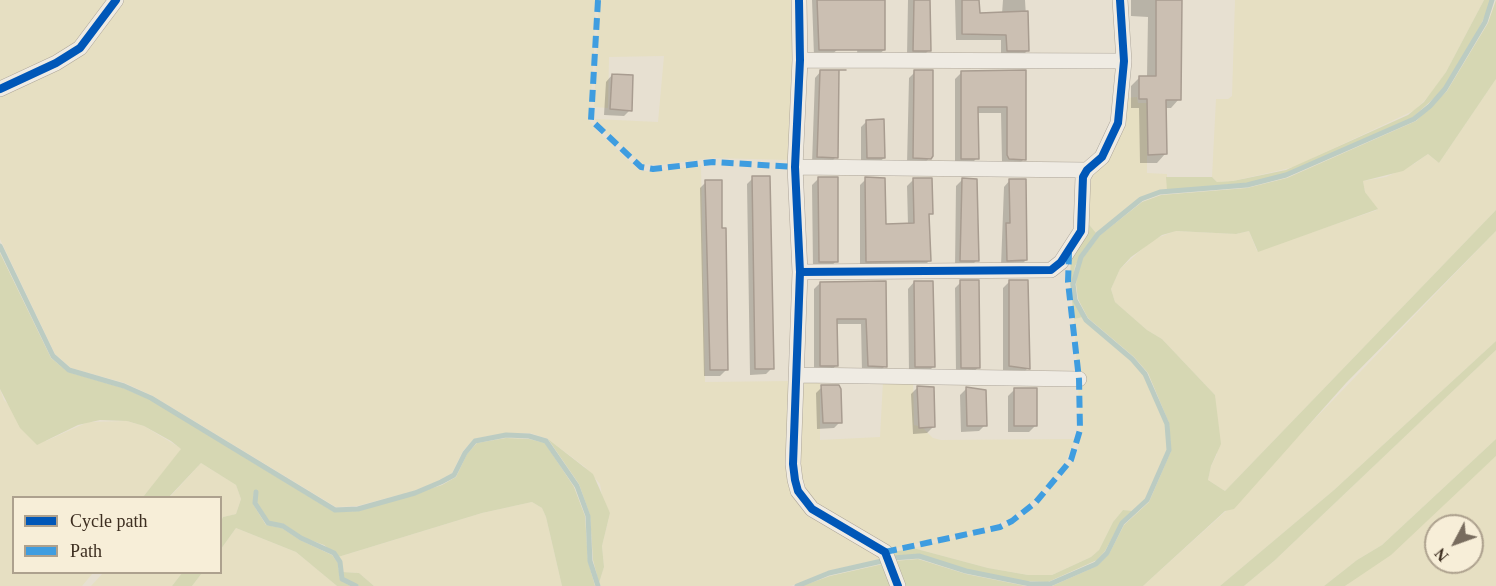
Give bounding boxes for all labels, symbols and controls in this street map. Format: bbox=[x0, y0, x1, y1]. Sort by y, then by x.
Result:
legend bbox=[12, 496, 222, 574]
text: Cycle path bbox=[70, 511, 147, 531]
north arrow bbox=[1424, 514, 1484, 574]
text: Path bbox=[70, 541, 102, 561]
text: N bbox=[1431, 545, 1452, 565]

